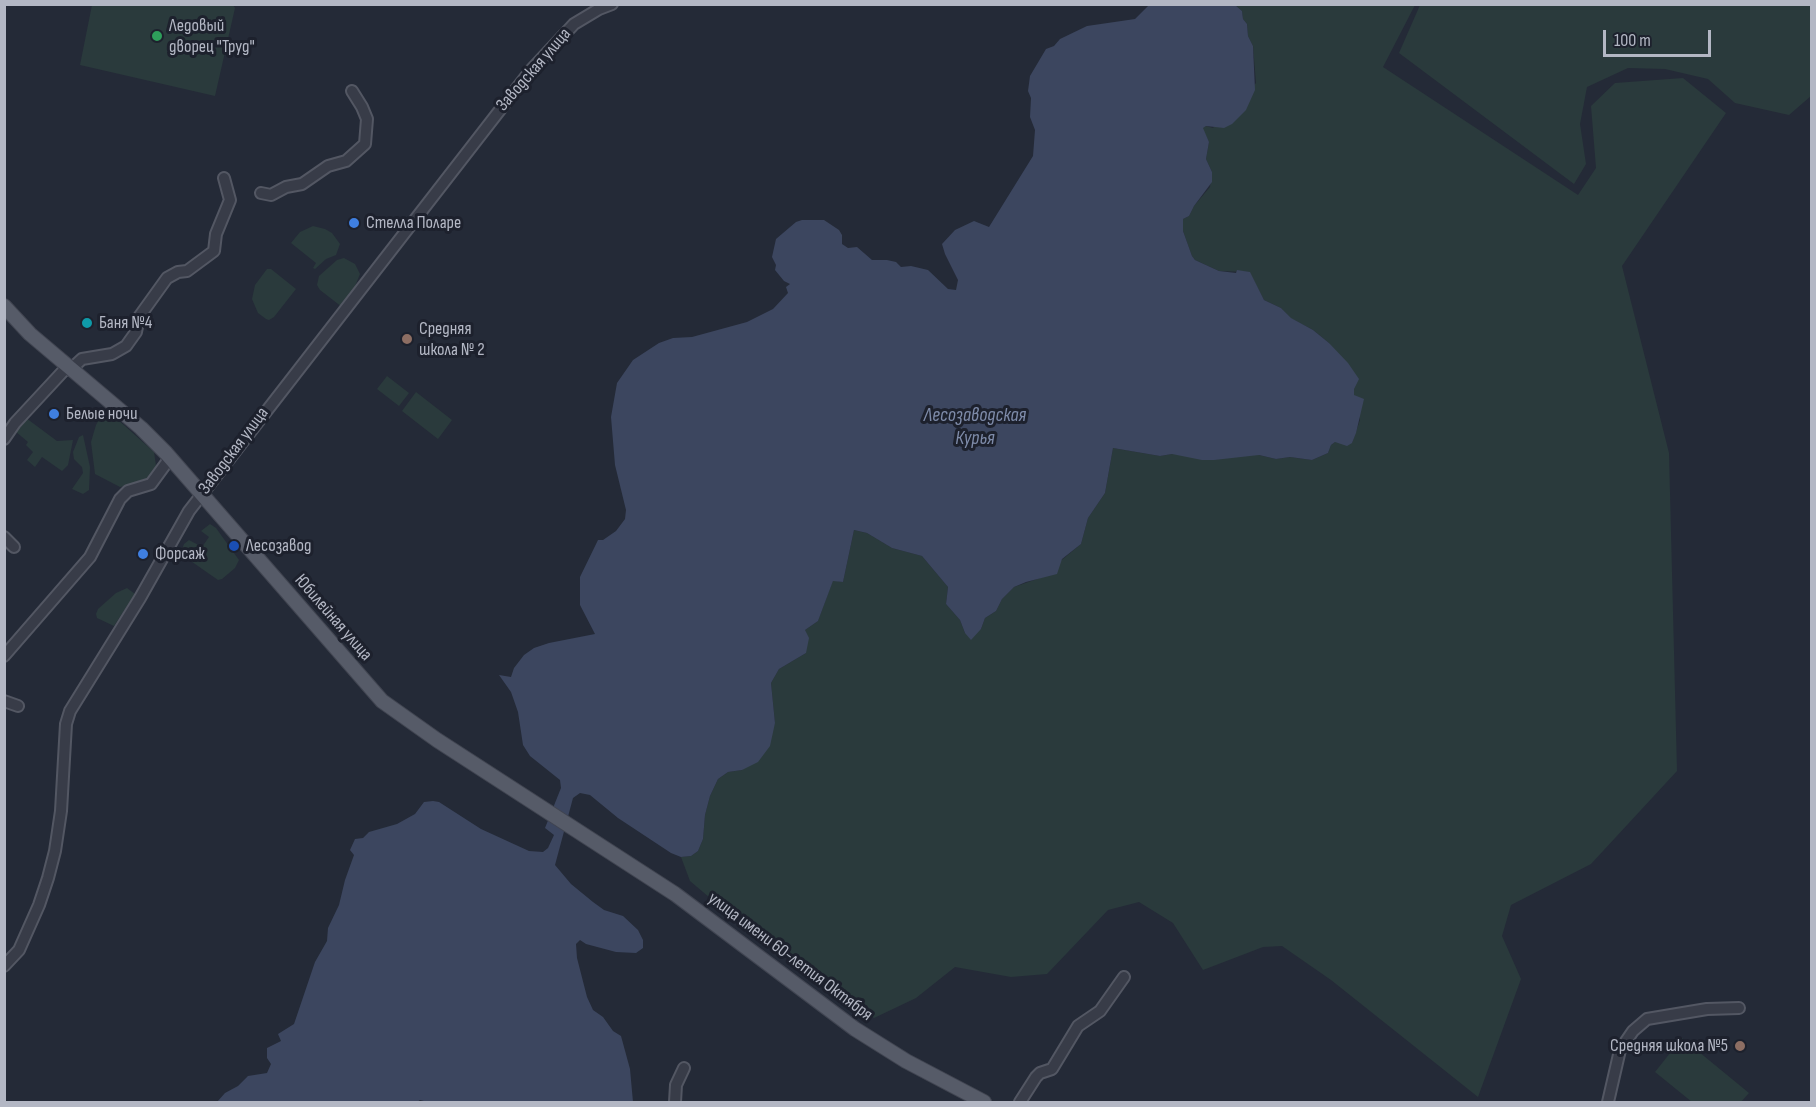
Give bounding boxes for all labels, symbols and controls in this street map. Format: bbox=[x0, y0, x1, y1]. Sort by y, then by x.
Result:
place label: Ледовый дворец "Труд" bbox=[169, 15, 255, 57]
scale bar bbox=[1606, 18, 1714, 56]
street label: Заводская улица bbox=[492, 24, 576, 116]
marker: Ледовый дворец "Труд" bbox=[150, 29, 164, 43]
text: 100 m bbox=[1614, 30, 1651, 51]
place label: Стелла Поларе bbox=[366, 212, 461, 234]
marker: Стелла Поларе bbox=[347, 216, 361, 230]
place label: Баня №4 bbox=[99, 312, 152, 334]
marker: Баня №4 bbox=[80, 316, 94, 330]
place label: Средняя школа № 2 bbox=[419, 318, 485, 360]
marker: Средняя школа № 2 bbox=[400, 332, 414, 346]
place label: Белые ночи bbox=[66, 403, 137, 425]
street label: Заводская улица bbox=[194, 403, 274, 499]
water label: Лесозаводская Курья bbox=[924, 404, 1026, 451]
marker: Белые ночи bbox=[47, 407, 61, 421]
place label: Лесозавод bbox=[246, 535, 311, 557]
marker: Лесозавод bbox=[227, 539, 241, 553]
place label: Форсаж bbox=[155, 543, 205, 565]
marker: Форсаж bbox=[136, 547, 150, 561]
street label: Юбилейная улица bbox=[290, 570, 376, 666]
street label: улица имени 60-летия Октября bbox=[703, 888, 877, 1026]
place label: Средняя школа №5 bbox=[1610, 1035, 1728, 1057]
marker: Средняя школа №5 bbox=[1733, 1039, 1747, 1053]

